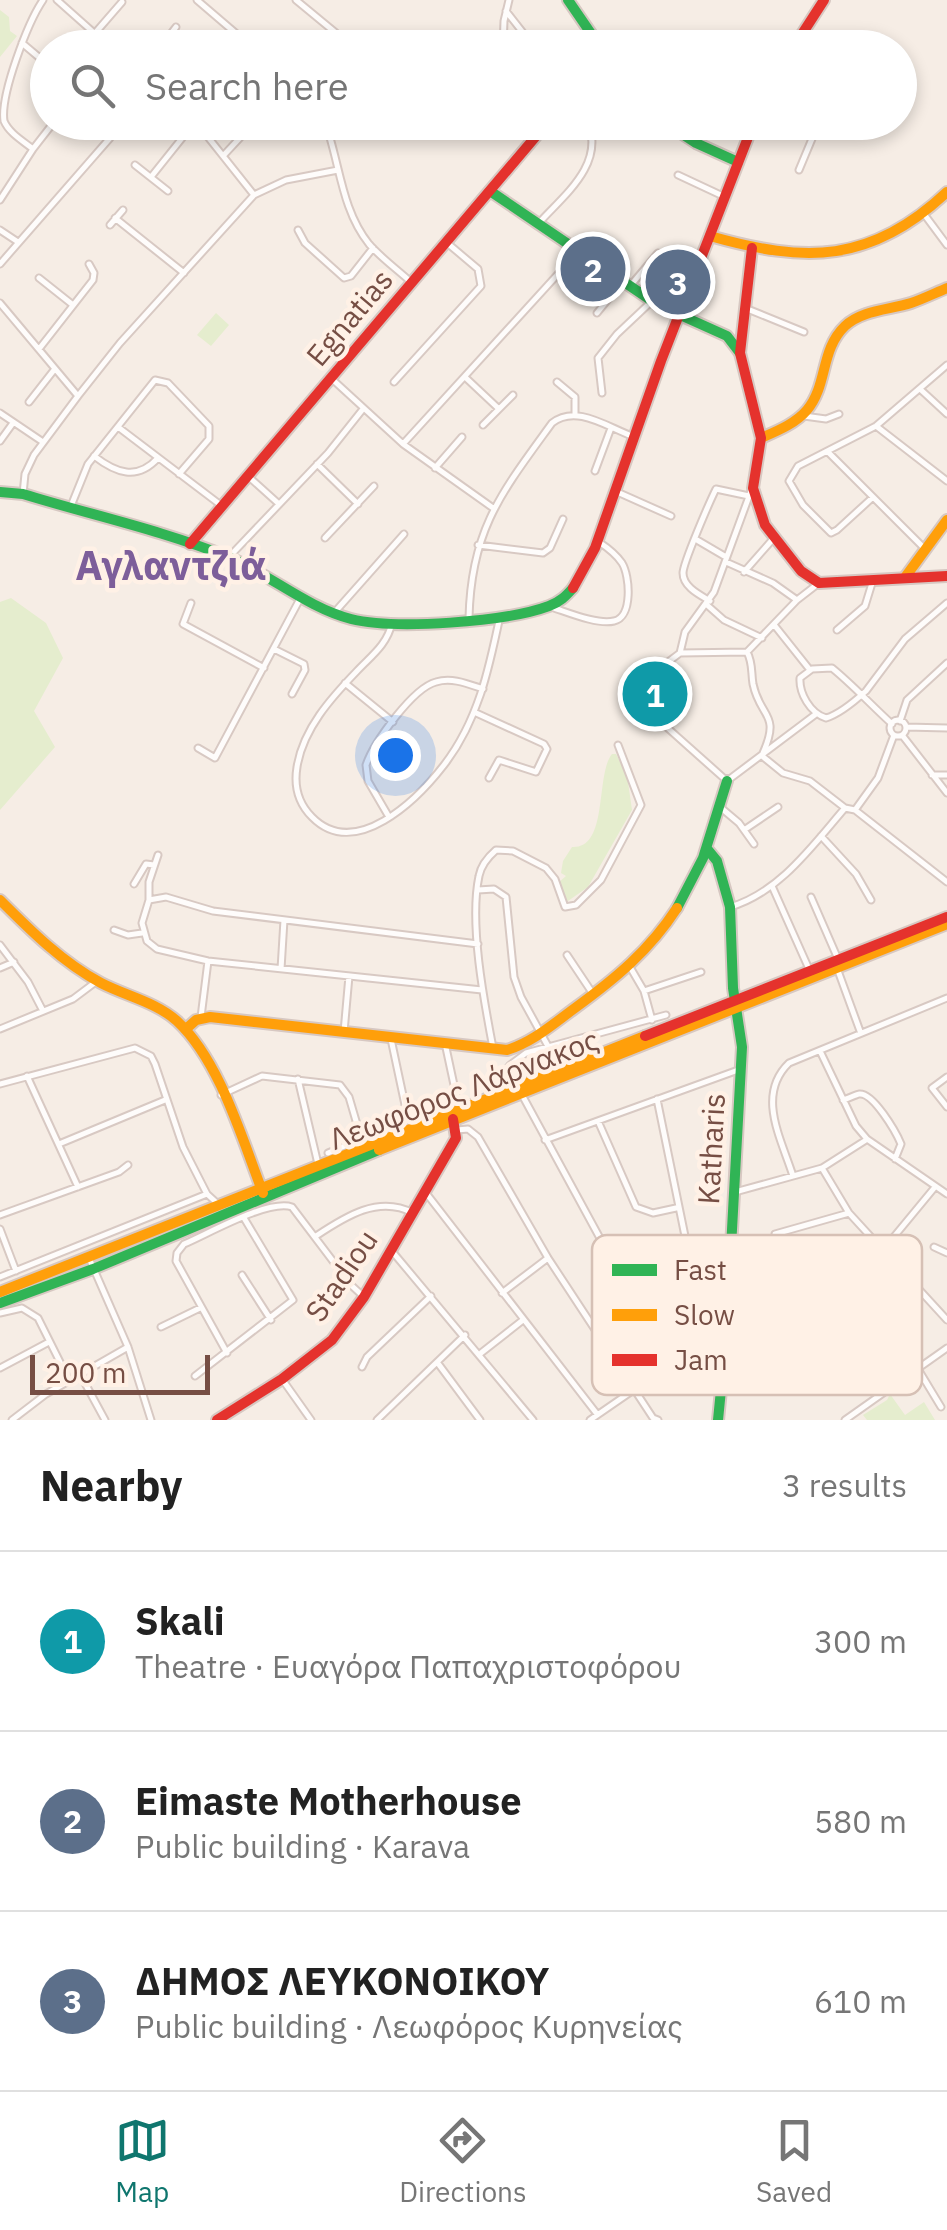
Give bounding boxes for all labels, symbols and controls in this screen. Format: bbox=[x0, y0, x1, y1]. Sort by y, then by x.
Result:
search box bbox=[30, 30, 917, 140]
icon: search bbox=[65, 58, 120, 113]
text: Search here bbox=[145, 61, 349, 110]
pin: 2 bbox=[560, 232, 626, 306]
pin: 3 bbox=[646, 244, 710, 320]
street label: Egnatias bbox=[297, 260, 401, 374]
district label: Αγλαντζιά bbox=[75, 539, 267, 591]
pin: 1 bbox=[622, 656, 688, 732]
your location bbox=[370, 730, 421, 781]
street label: Λεωφόρος Λάρνακος bbox=[323, 1019, 604, 1158]
street label: Katharis bbox=[688, 1092, 733, 1206]
street label: Stadiou bbox=[296, 1222, 386, 1329]
legend bbox=[592, 1235, 922, 1395]
text: Fast bbox=[674, 1251, 727, 1288]
text: Slow bbox=[674, 1296, 735, 1333]
text: Jam bbox=[674, 1341, 728, 1378]
scale bar bbox=[30, 1350, 210, 1394]
text: 200 m bbox=[45, 1354, 126, 1391]
text: Nearby bbox=[40, 1458, 182, 1513]
text: 3 results bbox=[782, 1464, 907, 1506]
text: Skali bbox=[135, 1596, 225, 1645]
text: 1 bbox=[63, 1620, 82, 1662]
text: 300 m bbox=[814, 1620, 907, 1662]
text: Theatre · Ευαγόρα Παπαχριστοφόρου bbox=[135, 1645, 682, 1687]
text: Eimaste Motherhouse bbox=[135, 1776, 522, 1825]
text: 2 bbox=[63, 1800, 82, 1842]
text: 580 m bbox=[814, 1800, 907, 1842]
text: Public building · Karava bbox=[135, 1825, 470, 1867]
text: ΔΗΜΟΣ ΛΕΥΚΟΝΟΙΚΟΥ bbox=[135, 1956, 550, 2005]
text: 3 bbox=[63, 1980, 82, 2022]
text: 610 m bbox=[814, 1980, 907, 2022]
text: Public building · Λεωφόρος Κυρηνείας bbox=[135, 2005, 683, 2047]
tab: Map bbox=[115, 2113, 170, 2210]
tab: Directions bbox=[399, 2113, 527, 2210]
tab: Saved bbox=[756, 2113, 832, 2210]

